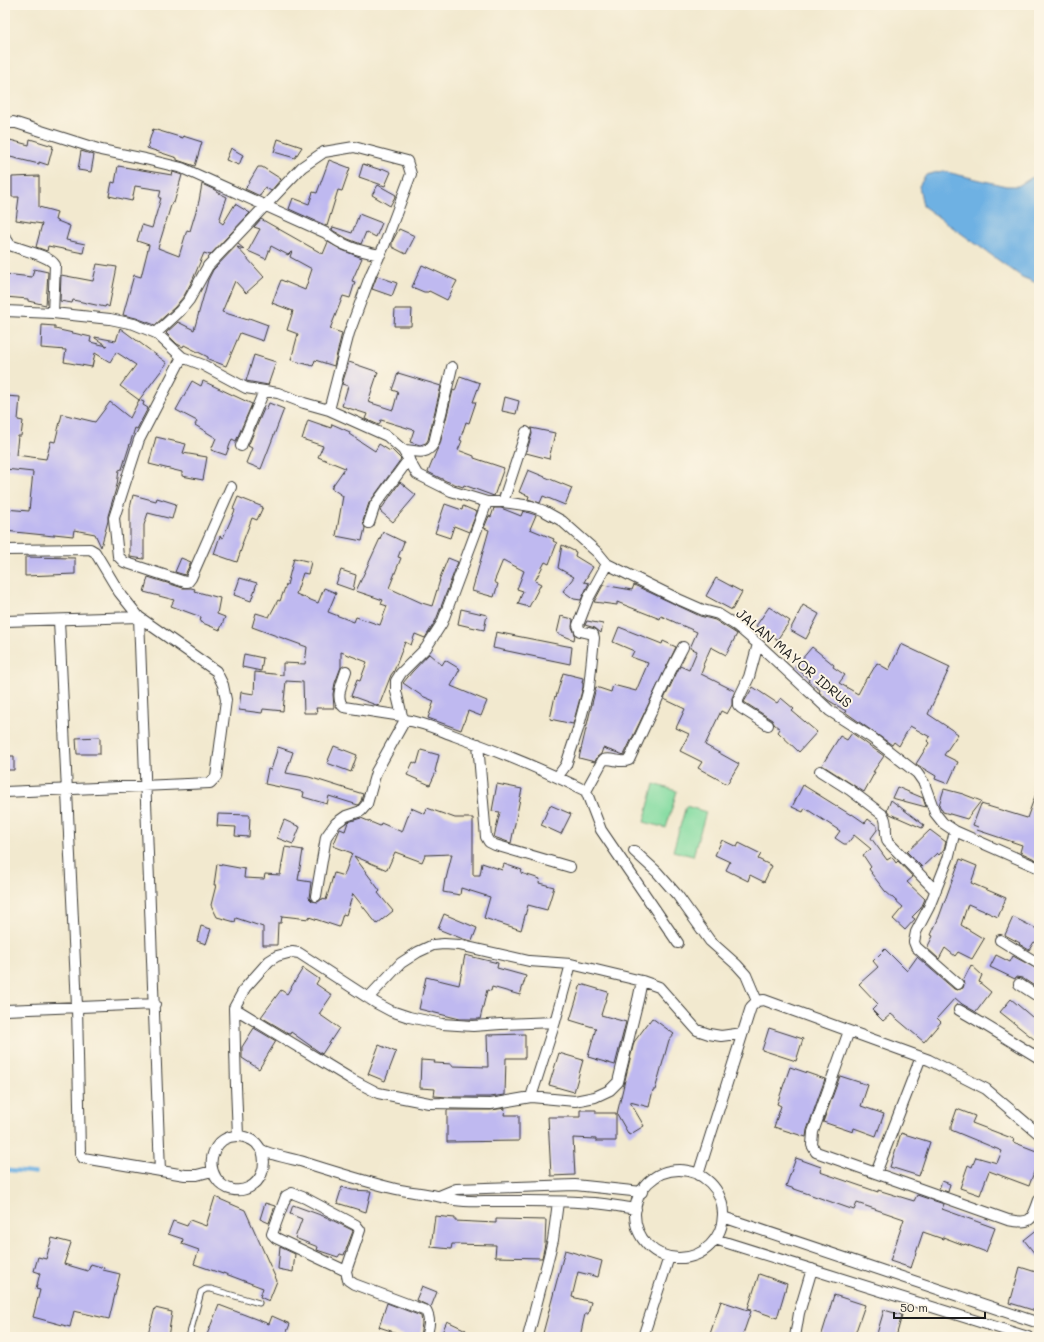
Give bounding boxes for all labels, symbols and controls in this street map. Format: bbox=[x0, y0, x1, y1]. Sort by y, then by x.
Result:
street label: JALAN MAYOR IDRUS bbox=[732, 603, 856, 712]
scale bar bbox=[894, 1294, 985, 1320]
text: 50 m bbox=[900, 1299, 928, 1315]

